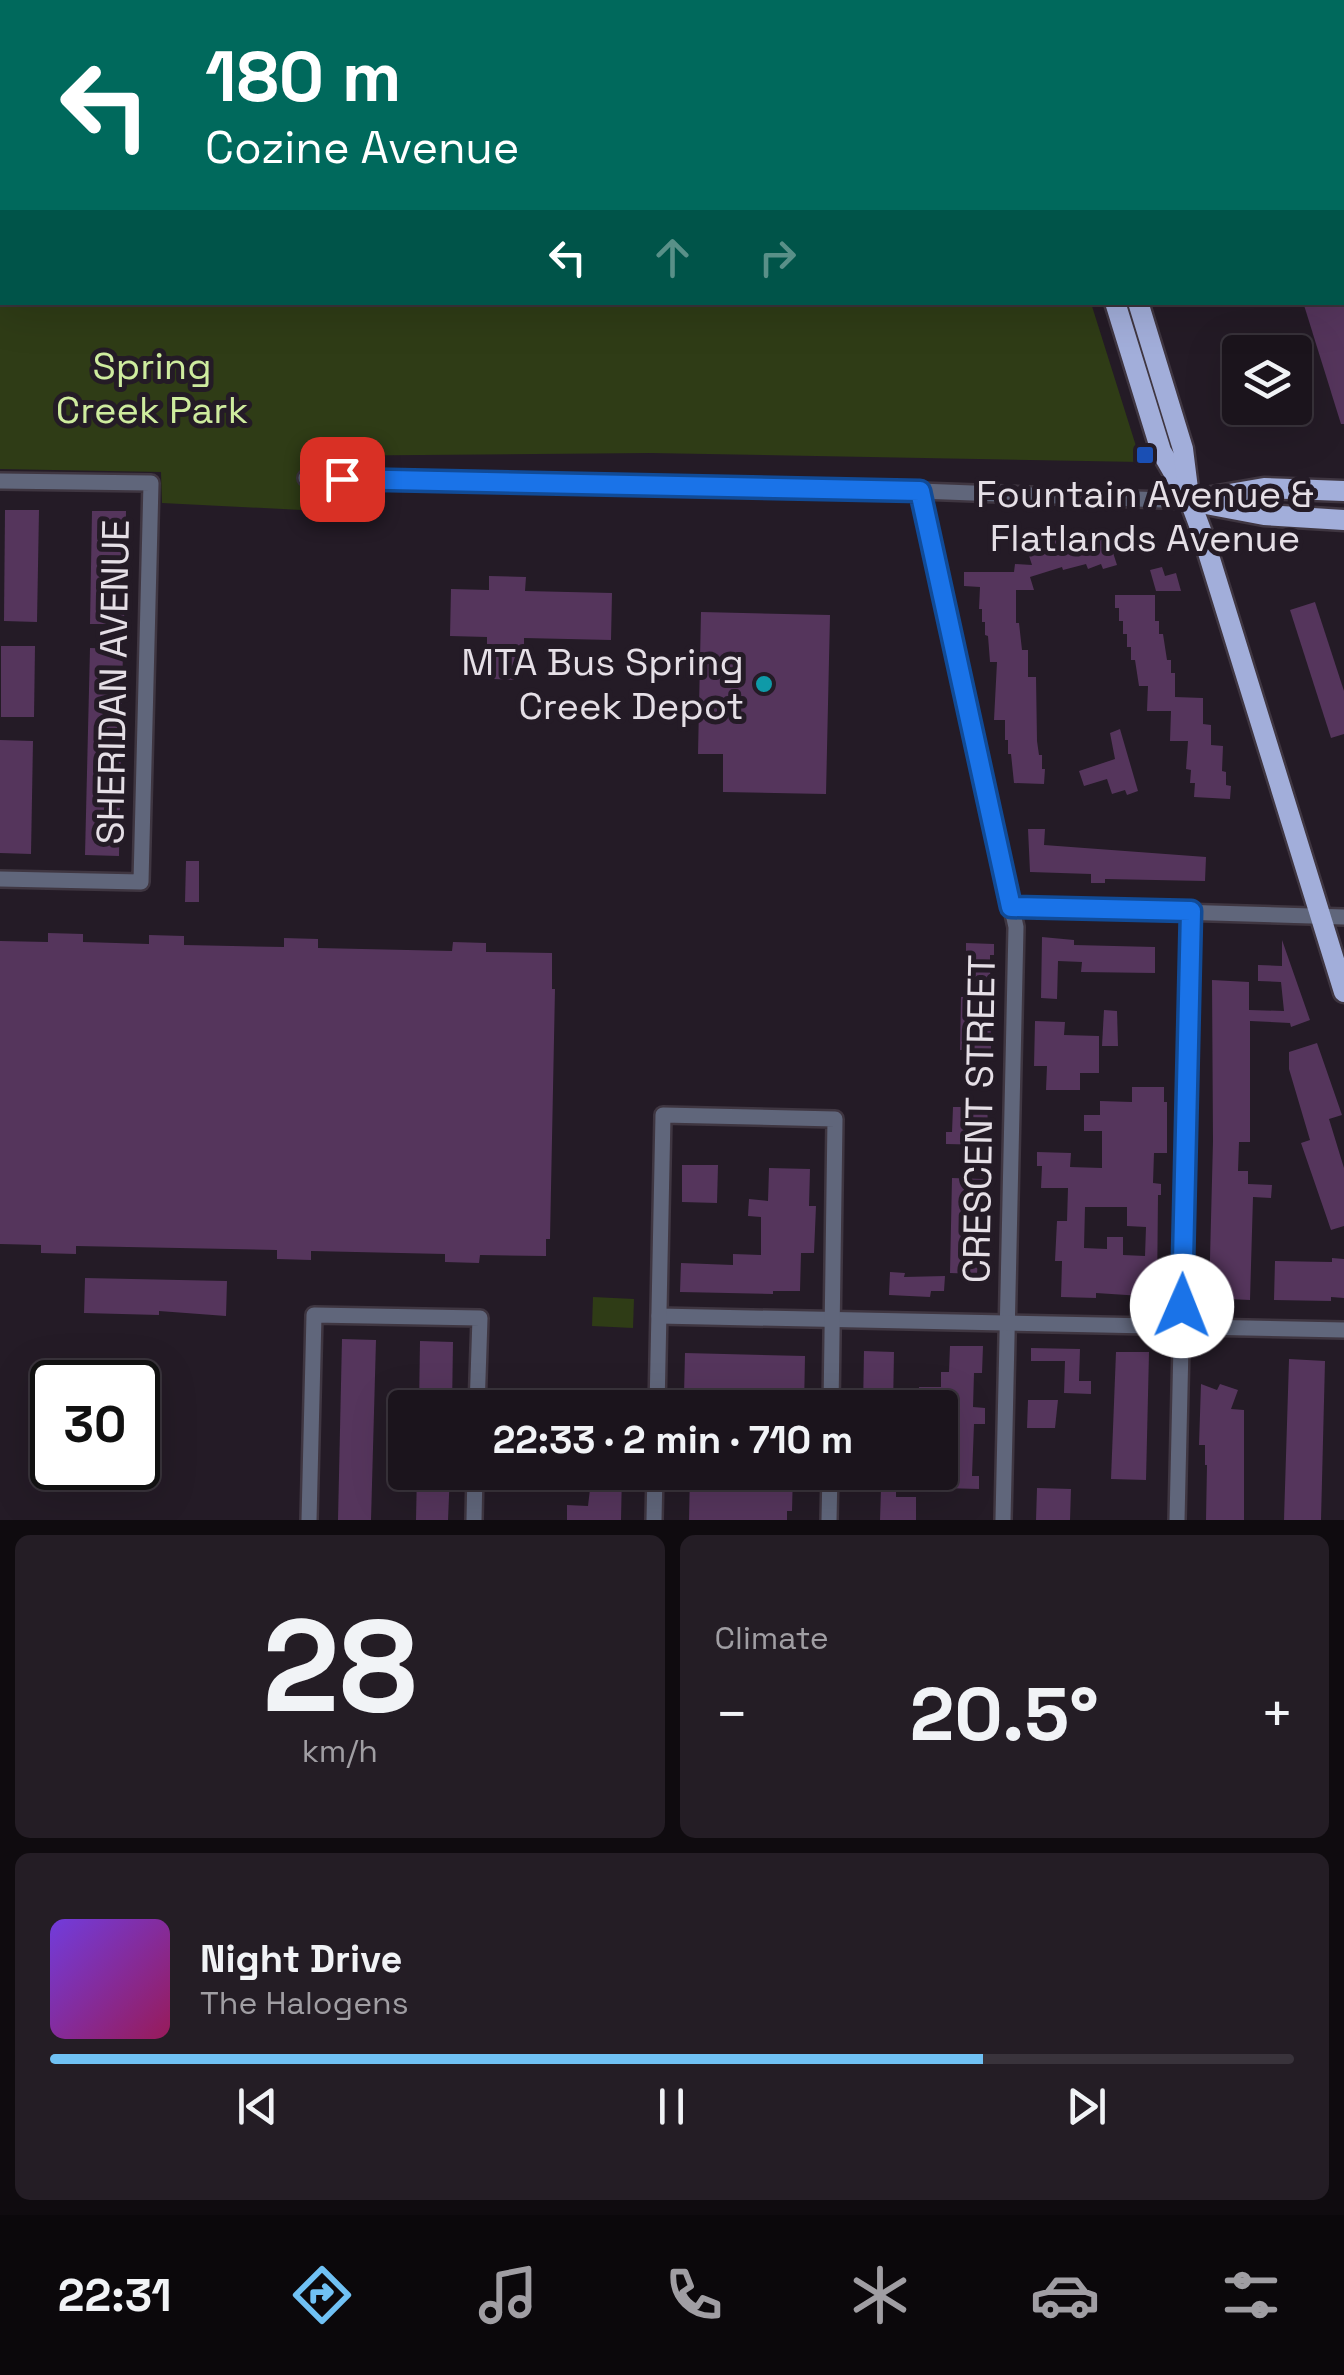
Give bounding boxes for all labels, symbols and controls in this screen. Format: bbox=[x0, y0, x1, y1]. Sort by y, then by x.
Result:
text: 180 m bbox=[205, 32, 402, 121]
icon: left bbox=[40, 40, 170, 170]
text: Cozine Avenue bbox=[205, 119, 519, 176]
icon: left bbox=[540, 230, 595, 285]
icon: ahead bbox=[645, 230, 700, 285]
icon: right bbox=[750, 230, 805, 285]
map controls bbox=[1222, 335, 1312, 425]
button: layers bbox=[1222, 335, 1312, 425]
park label: Spring Creek Park bbox=[56, 342, 248, 434]
pin bbox=[300, 437, 385, 522]
marker: Fountain Avenue & Flatlands Avenue bbox=[1134, 444, 1156, 466]
icon: arrive bbox=[315, 452, 370, 507]
place label: Fountain Avenue & Flatlands Avenue bbox=[976, 470, 1314, 562]
street label: SHERIDAN AVENUE bbox=[86, 519, 140, 845]
place label: MTA Bus Spring Creek Depot bbox=[461, 638, 744, 730]
marker: MTA Bus Spring Creek Depot bbox=[753, 673, 775, 695]
street label: CRESCENT STREET bbox=[952, 954, 1006, 1284]
position arrow bbox=[1130, 1254, 1234, 1358]
speed limit sign: 30 bbox=[30, 1360, 160, 1490]
text: 22:33 · 2 min · 710 m bbox=[493, 1416, 853, 1464]
text: 28 bbox=[262, 1583, 417, 1749]
text: Climate bbox=[715, 1618, 829, 1658]
text: 20.5° bbox=[910, 1666, 1099, 1762]
text: − bbox=[715, 1679, 749, 1749]
text: + bbox=[1260, 1679, 1294, 1749]
text: km/h bbox=[302, 1731, 378, 1771]
text: Night Drive bbox=[200, 1935, 402, 1983]
text: The Halogens bbox=[200, 1983, 409, 2023]
icon: previous bbox=[230, 2079, 285, 2134]
icon: pause bbox=[644, 2079, 699, 2134]
icon: next bbox=[1059, 2079, 1114, 2134]
icon: directions bbox=[287, 2260, 357, 2330]
icon: music bbox=[473, 2260, 543, 2330]
icon: phone bbox=[659, 2260, 729, 2330]
icon: climate bbox=[845, 2260, 915, 2330]
icon: car bbox=[1030, 2260, 1100, 2330]
icon: filters bbox=[1216, 2260, 1286, 2330]
text: 22:31 bbox=[58, 2267, 172, 2324]

